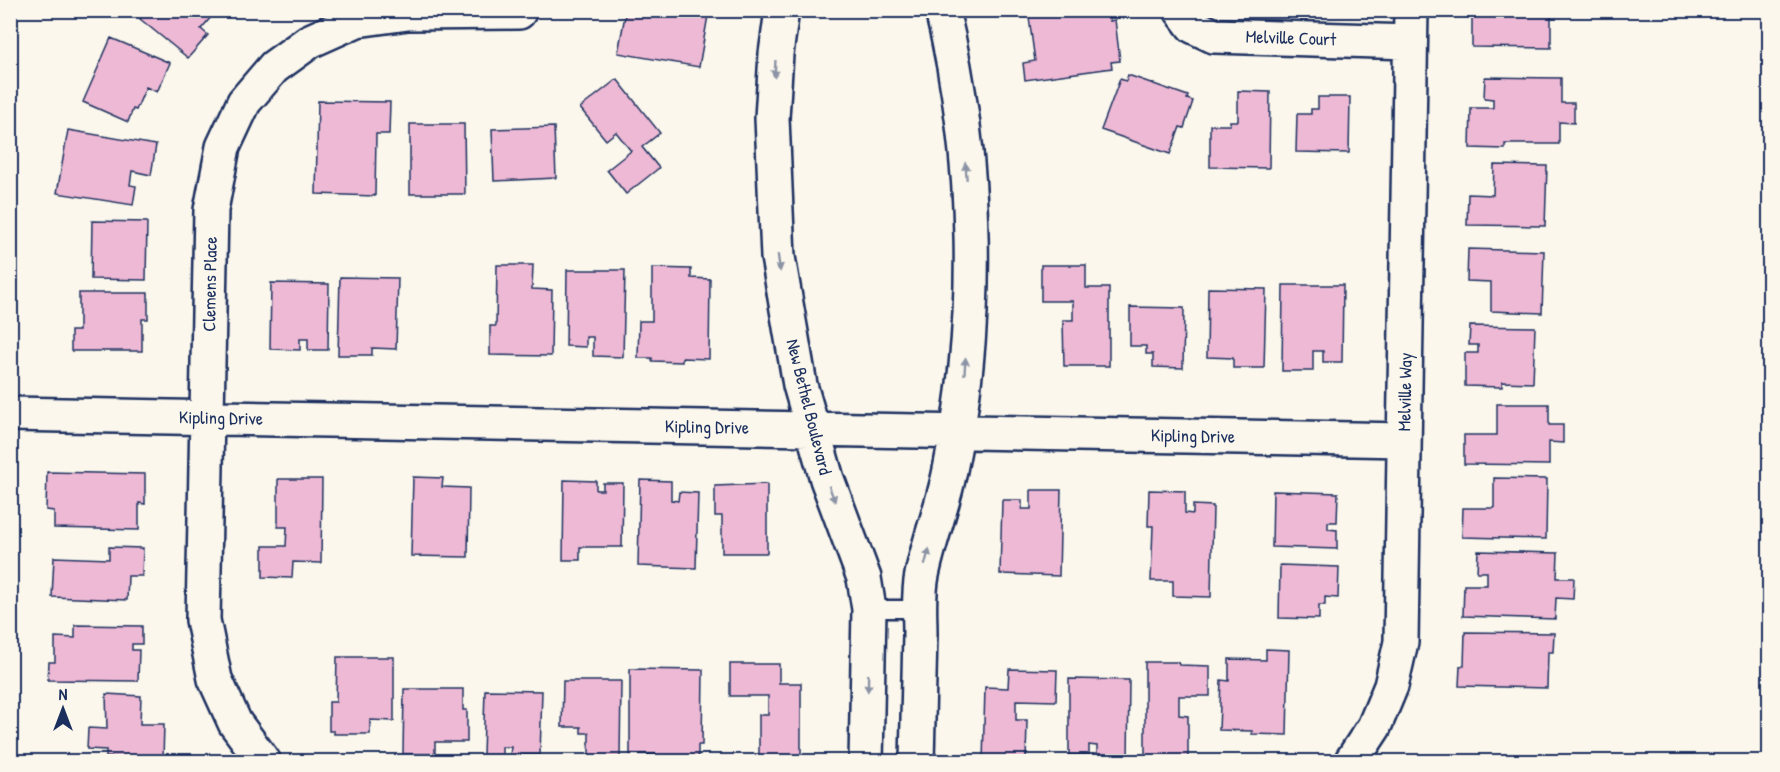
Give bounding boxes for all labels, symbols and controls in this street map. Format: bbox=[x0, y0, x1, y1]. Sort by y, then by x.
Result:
street label: Melville Court bbox=[1245, 23, 1337, 52]
one-way arrow bbox=[770, 59, 780, 78]
one-way arrow bbox=[961, 162, 971, 181]
street label: Clemens Place bbox=[196, 236, 223, 332]
one-way arrow bbox=[775, 254, 784, 273]
street label: New Bethel Boulevard bbox=[781, 336, 838, 477]
street label: Melville Way bbox=[1391, 352, 1418, 432]
one-way arrow bbox=[960, 356, 970, 375]
street label: Kipling Drive bbox=[179, 404, 263, 431]
street label: Kipling Drive bbox=[665, 413, 749, 440]
street label: Kipling Drive bbox=[1151, 422, 1235, 449]
one-way arrow bbox=[828, 485, 838, 503]
one-way arrow bbox=[923, 548, 932, 566]
one-way arrow bbox=[863, 673, 873, 692]
north arrow bbox=[33, 679, 93, 739]
text: N bbox=[59, 683, 68, 705]

